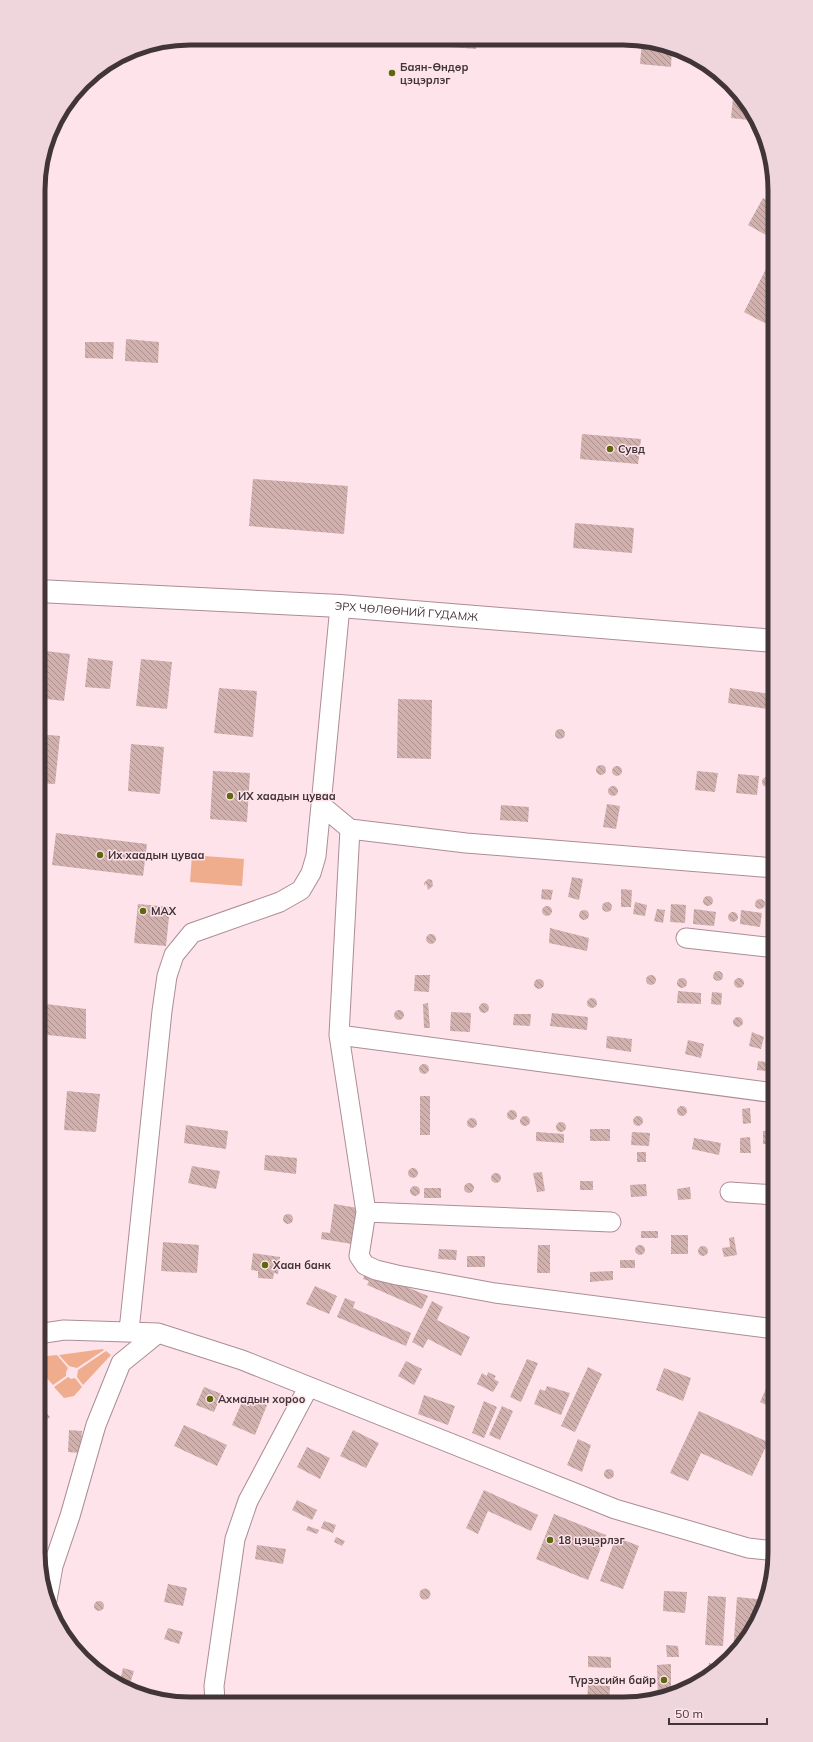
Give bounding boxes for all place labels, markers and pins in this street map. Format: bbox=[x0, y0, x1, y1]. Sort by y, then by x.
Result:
place label: Баян-Өндөр цэцэрлэг bbox=[400, 60, 468, 87]
marker: Баян-Өндөр цэцэрлэг bbox=[387, 68, 397, 78]
place label: Сувд bbox=[618, 442, 645, 456]
marker: Сувд bbox=[605, 444, 615, 454]
place label: ИХ хаадын цуваа bbox=[238, 789, 336, 803]
marker: ИХ хаадын цуваа bbox=[225, 791, 235, 801]
place label: Их хаадын цуваа bbox=[108, 848, 205, 862]
marker: Их хаадын цуваа bbox=[95, 850, 105, 860]
place label: МАХ bbox=[151, 904, 177, 918]
marker: МАХ bbox=[138, 906, 148, 916]
place label: Хаан банк bbox=[272, 1258, 332, 1272]
marker: Хаан банк bbox=[260, 1260, 270, 1270]
place label: Ахмадын хороо bbox=[218, 1392, 306, 1406]
marker: Ахмадын хороо bbox=[205, 1394, 215, 1404]
place label: 18 цэцэрлэг bbox=[558, 1533, 625, 1547]
marker: 18 цэцэрлэг bbox=[545, 1535, 555, 1545]
place label: Түрээсийн байр bbox=[569, 1673, 656, 1687]
marker: Түрээсийн байр bbox=[659, 1675, 669, 1685]

